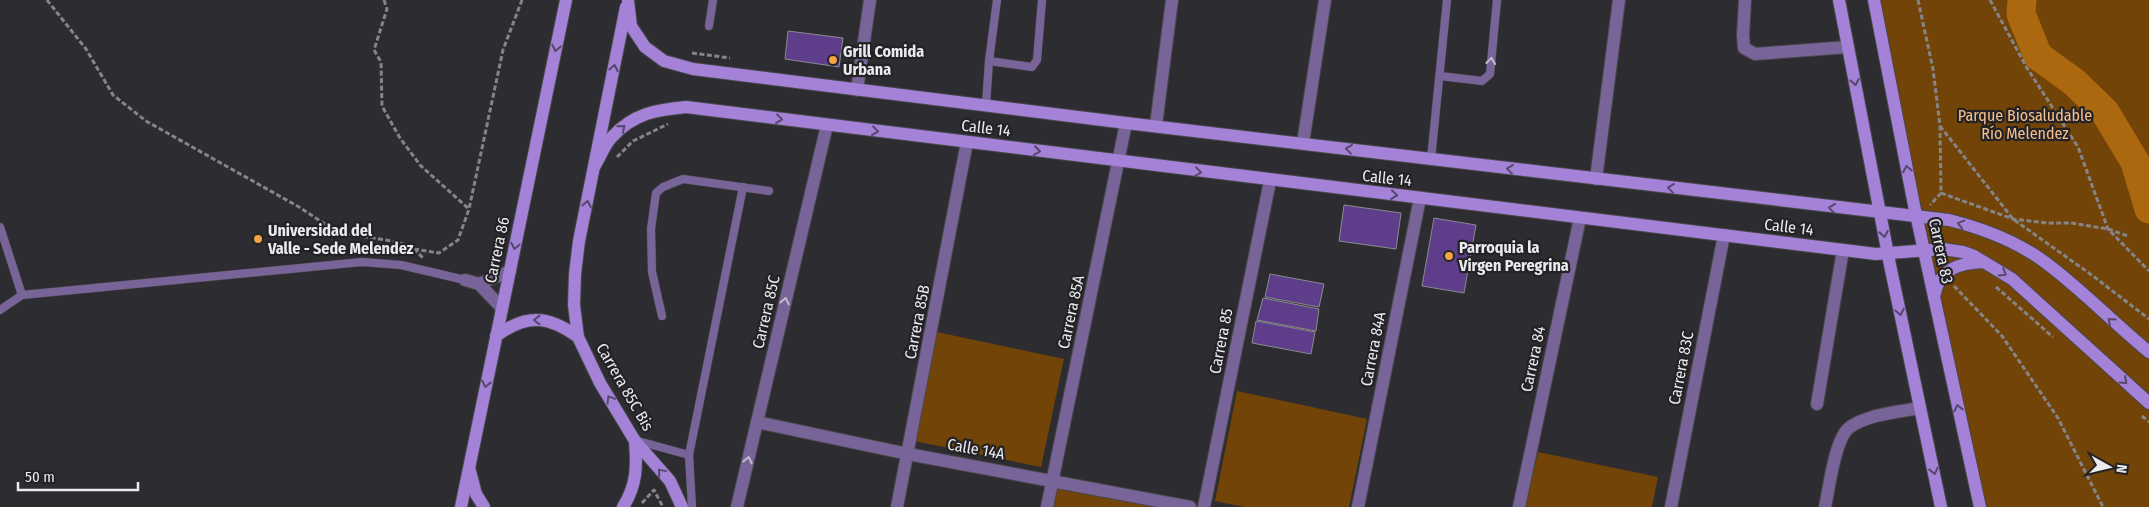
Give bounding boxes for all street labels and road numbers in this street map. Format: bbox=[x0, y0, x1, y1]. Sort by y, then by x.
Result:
street label: Calle 14 bbox=[960, 116, 1012, 140]
street label: Calle 14 bbox=[1361, 166, 1413, 190]
street label: Carrera 86 bbox=[481, 215, 513, 285]
street label: Calle 14 bbox=[1763, 215, 1815, 239]
street label: Carrera 83 bbox=[1925, 217, 1957, 285]
street label: Carrera 85A bbox=[1054, 273, 1088, 351]
street label: Carrera 85C bbox=[748, 274, 784, 350]
street label: Carrera 85B bbox=[900, 283, 934, 361]
street label: Carrera 85 bbox=[1205, 307, 1237, 375]
street label: Carrera 84A bbox=[1356, 310, 1390, 388]
street label: Carrera 84 bbox=[1517, 324, 1549, 394]
street label: Carrera 83C bbox=[1665, 330, 1697, 406]
street label: Carrera 85C Bis bbox=[592, 340, 658, 434]
street label: Calle 14A bbox=[946, 435, 1007, 463]

